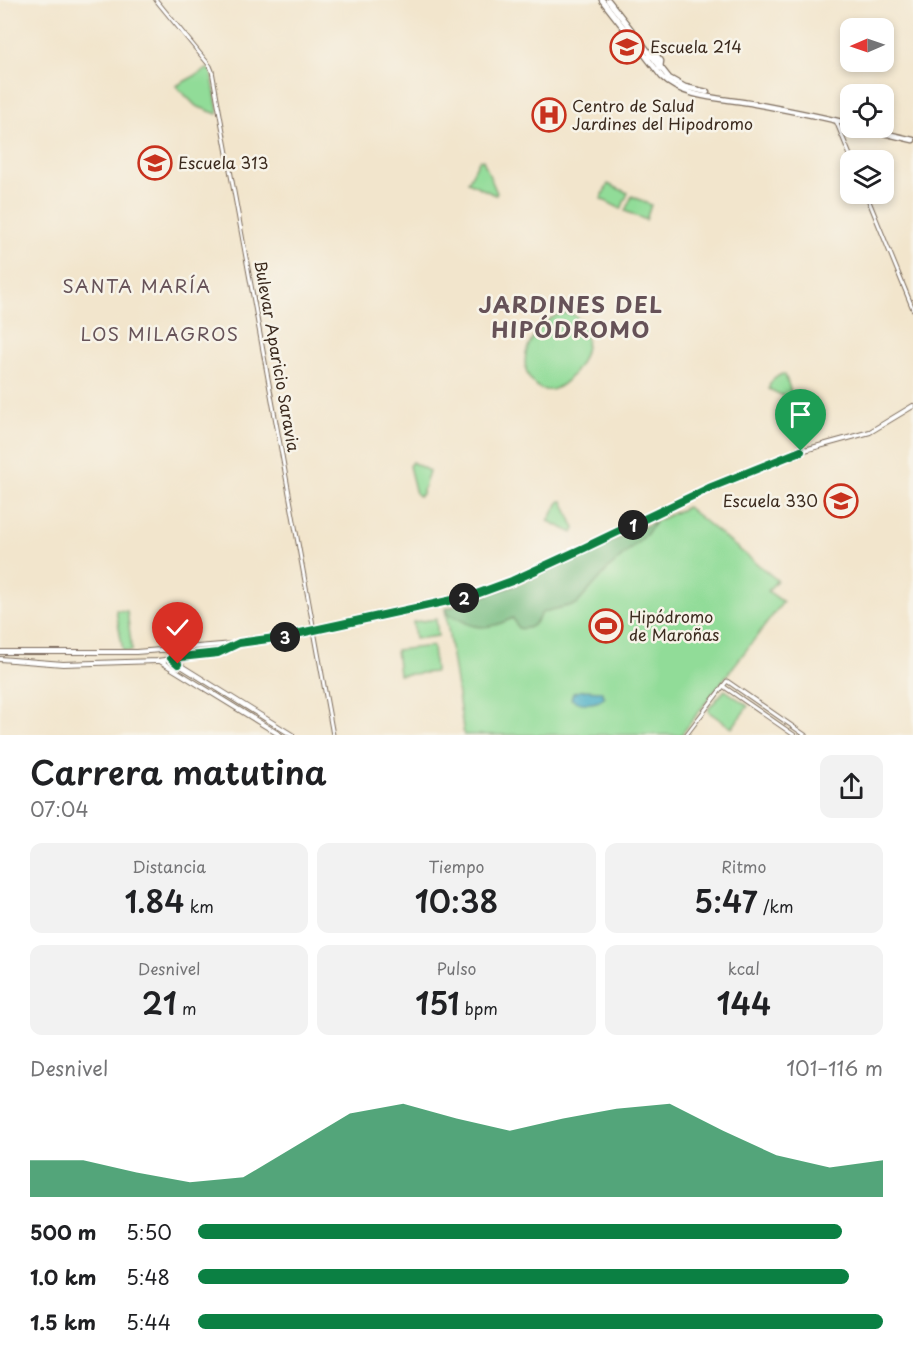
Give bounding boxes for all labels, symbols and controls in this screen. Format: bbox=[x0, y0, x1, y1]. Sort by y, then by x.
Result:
north arrow bbox=[840, 18, 894, 72]
map controls bbox=[840, 18, 894, 204]
school or university icon: Escuela 214 bbox=[609, 29, 645, 65]
place label: Escuela 214 bbox=[650, 34, 742, 58]
button: locate bbox=[840, 84, 894, 138]
place label: Centro de Salud Jardines del Hipodromo bbox=[572, 93, 753, 135]
hospital icon: Centro de Salud Jardines del Hipodromo bbox=[531, 97, 567, 133]
school or university icon: Escuela 313 bbox=[137, 145, 173, 181]
place label: Escuela 313 bbox=[178, 150, 268, 174]
button: layers bbox=[840, 150, 894, 204]
street label: Bulevar Aparicio Saravia bbox=[249, 258, 307, 454]
district label: SANTA MARÍA bbox=[63, 272, 212, 299]
district label: JARDINES DEL HIPÓDROMO bbox=[478, 287, 664, 345]
district label: LOS MILAGROS bbox=[81, 320, 239, 347]
pin bbox=[775, 389, 826, 451]
icon: arrive bbox=[784, 398, 817, 431]
school or university icon: Escuela 330 bbox=[823, 483, 859, 519]
place label: Escuela 330 bbox=[723, 488, 818, 512]
pin: 1 bbox=[618, 510, 648, 540]
text: 1 bbox=[629, 513, 637, 537]
pin: 2 bbox=[449, 583, 479, 613]
text: 2 bbox=[458, 586, 470, 610]
pin bbox=[152, 602, 203, 664]
place label: Hipódromo de Maroñas bbox=[629, 604, 719, 646]
sports icon: Hipódromo de Maroñas bbox=[588, 608, 624, 644]
icon: check bbox=[161, 611, 194, 644]
pin: 3 bbox=[270, 622, 300, 652]
text: 3 bbox=[280, 625, 290, 649]
text: Carrera matutina bbox=[30, 746, 327, 796]
button: share bbox=[820, 755, 883, 818]
text: 07:04 bbox=[30, 794, 89, 824]
text: Distancia bbox=[132, 854, 206, 878]
text: Tiempo bbox=[428, 854, 485, 878]
text: Ritmo bbox=[721, 854, 766, 878]
text: 1.84 bbox=[125, 878, 185, 923]
text: 10:38 bbox=[415, 878, 498, 923]
text: 5:47 bbox=[694, 878, 758, 923]
text: km bbox=[185, 894, 214, 918]
text: /km bbox=[758, 894, 794, 918]
text: Desnivel bbox=[138, 956, 200, 980]
text: Pulso bbox=[436, 956, 477, 980]
text: kcal bbox=[728, 956, 760, 980]
text: 21 bbox=[142, 980, 177, 1025]
text: 151 bbox=[415, 980, 459, 1025]
text: 144 bbox=[717, 980, 771, 1025]
text: m bbox=[177, 996, 197, 1020]
text: bpm bbox=[459, 996, 498, 1020]
text: Desnivel bbox=[30, 1053, 108, 1083]
text: 101–116 m bbox=[786, 1053, 883, 1083]
text: 500 m bbox=[30, 1217, 97, 1247]
text: 5:50 bbox=[126, 1217, 172, 1247]
text: 1.0 km bbox=[30, 1262, 97, 1292]
text: 5:48 bbox=[126, 1262, 170, 1292]
text: 1.5 km bbox=[30, 1307, 96, 1337]
text: 5:44 bbox=[126, 1307, 171, 1337]

